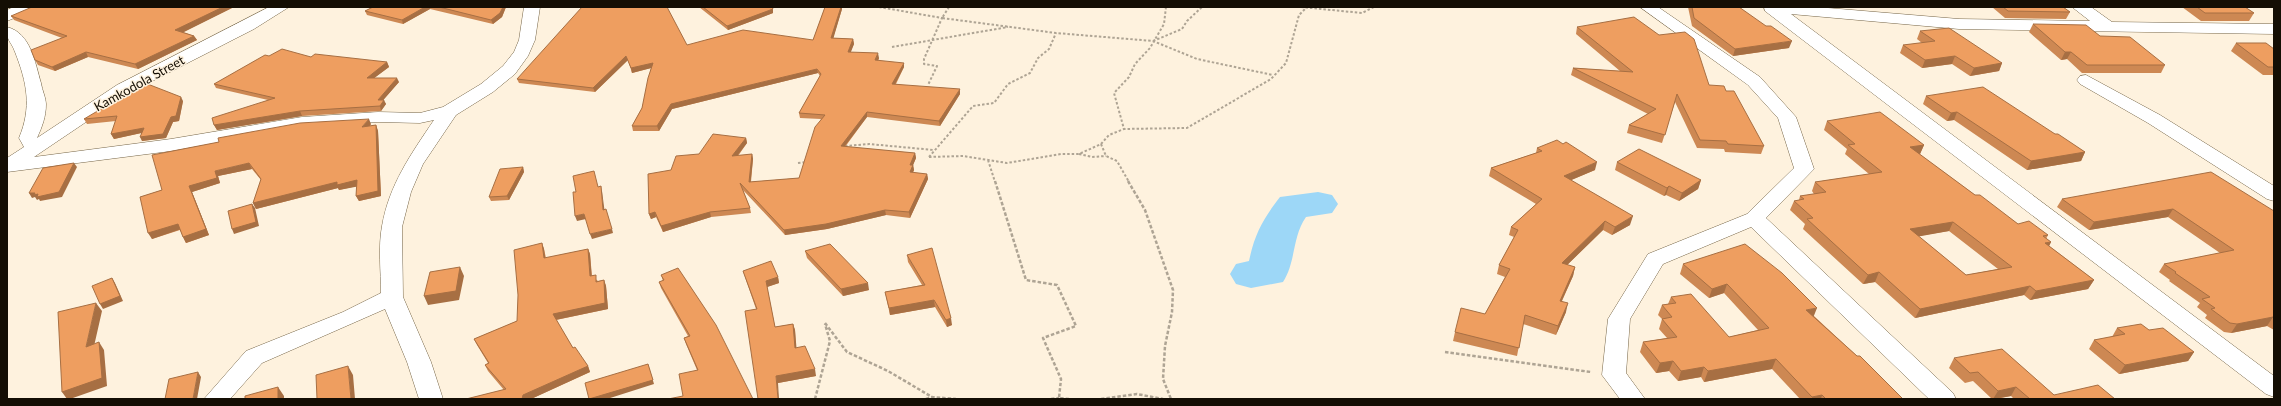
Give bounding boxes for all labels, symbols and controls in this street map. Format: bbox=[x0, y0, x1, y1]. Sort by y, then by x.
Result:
street label: Kamkodola Street bbox=[91, 51, 187, 114]

